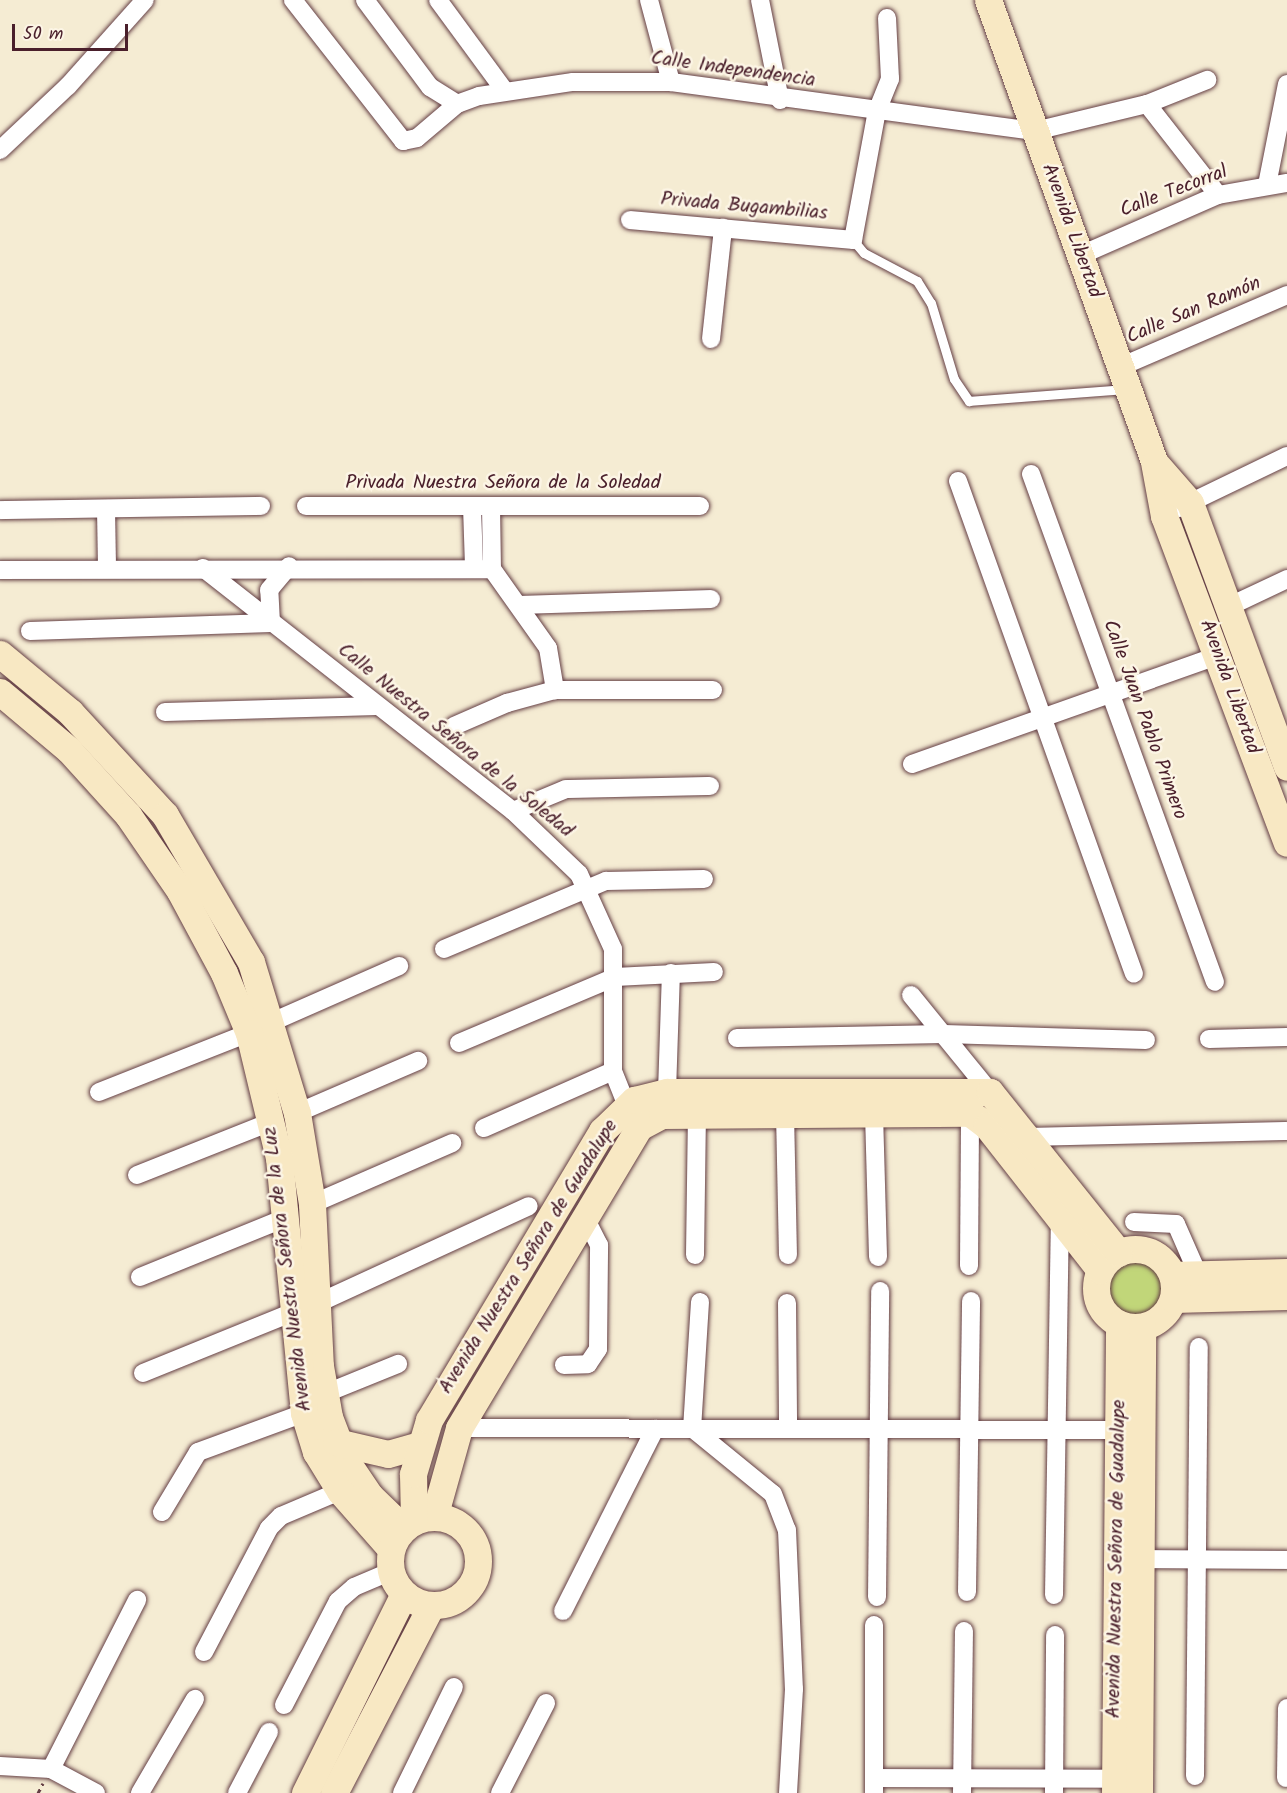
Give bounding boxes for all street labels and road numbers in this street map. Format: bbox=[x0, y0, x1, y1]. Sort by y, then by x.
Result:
street label: Calle Independencia bbox=[649, 47, 817, 93]
street label: Calle Tecorral bbox=[1117, 160, 1231, 224]
street label: Avenida Libertad bbox=[1036, 161, 1106, 301]
street label: Privada Bugambilias bbox=[660, 188, 828, 226]
street label: Calle San Ramón bbox=[1123, 272, 1265, 350]
street label: Privada Nuestra Señora de la Soledad bbox=[345, 471, 661, 495]
street label: Calle Juan Pablo Primero bbox=[1097, 617, 1191, 823]
street label: Avenida Libertad bbox=[1194, 617, 1264, 757]
street label: Calle Nuestra Señora de la Soledad bbox=[332, 638, 578, 844]
street label: Avenida Nuestra Señora de Guadalupe bbox=[434, 1115, 624, 1399]
street label: Avenida Nuestra Señora de la Luz bbox=[259, 1125, 317, 1413]
street label: Avenida Nuestra Señora de Guadalupe bbox=[1102, 1399, 1132, 1719]

